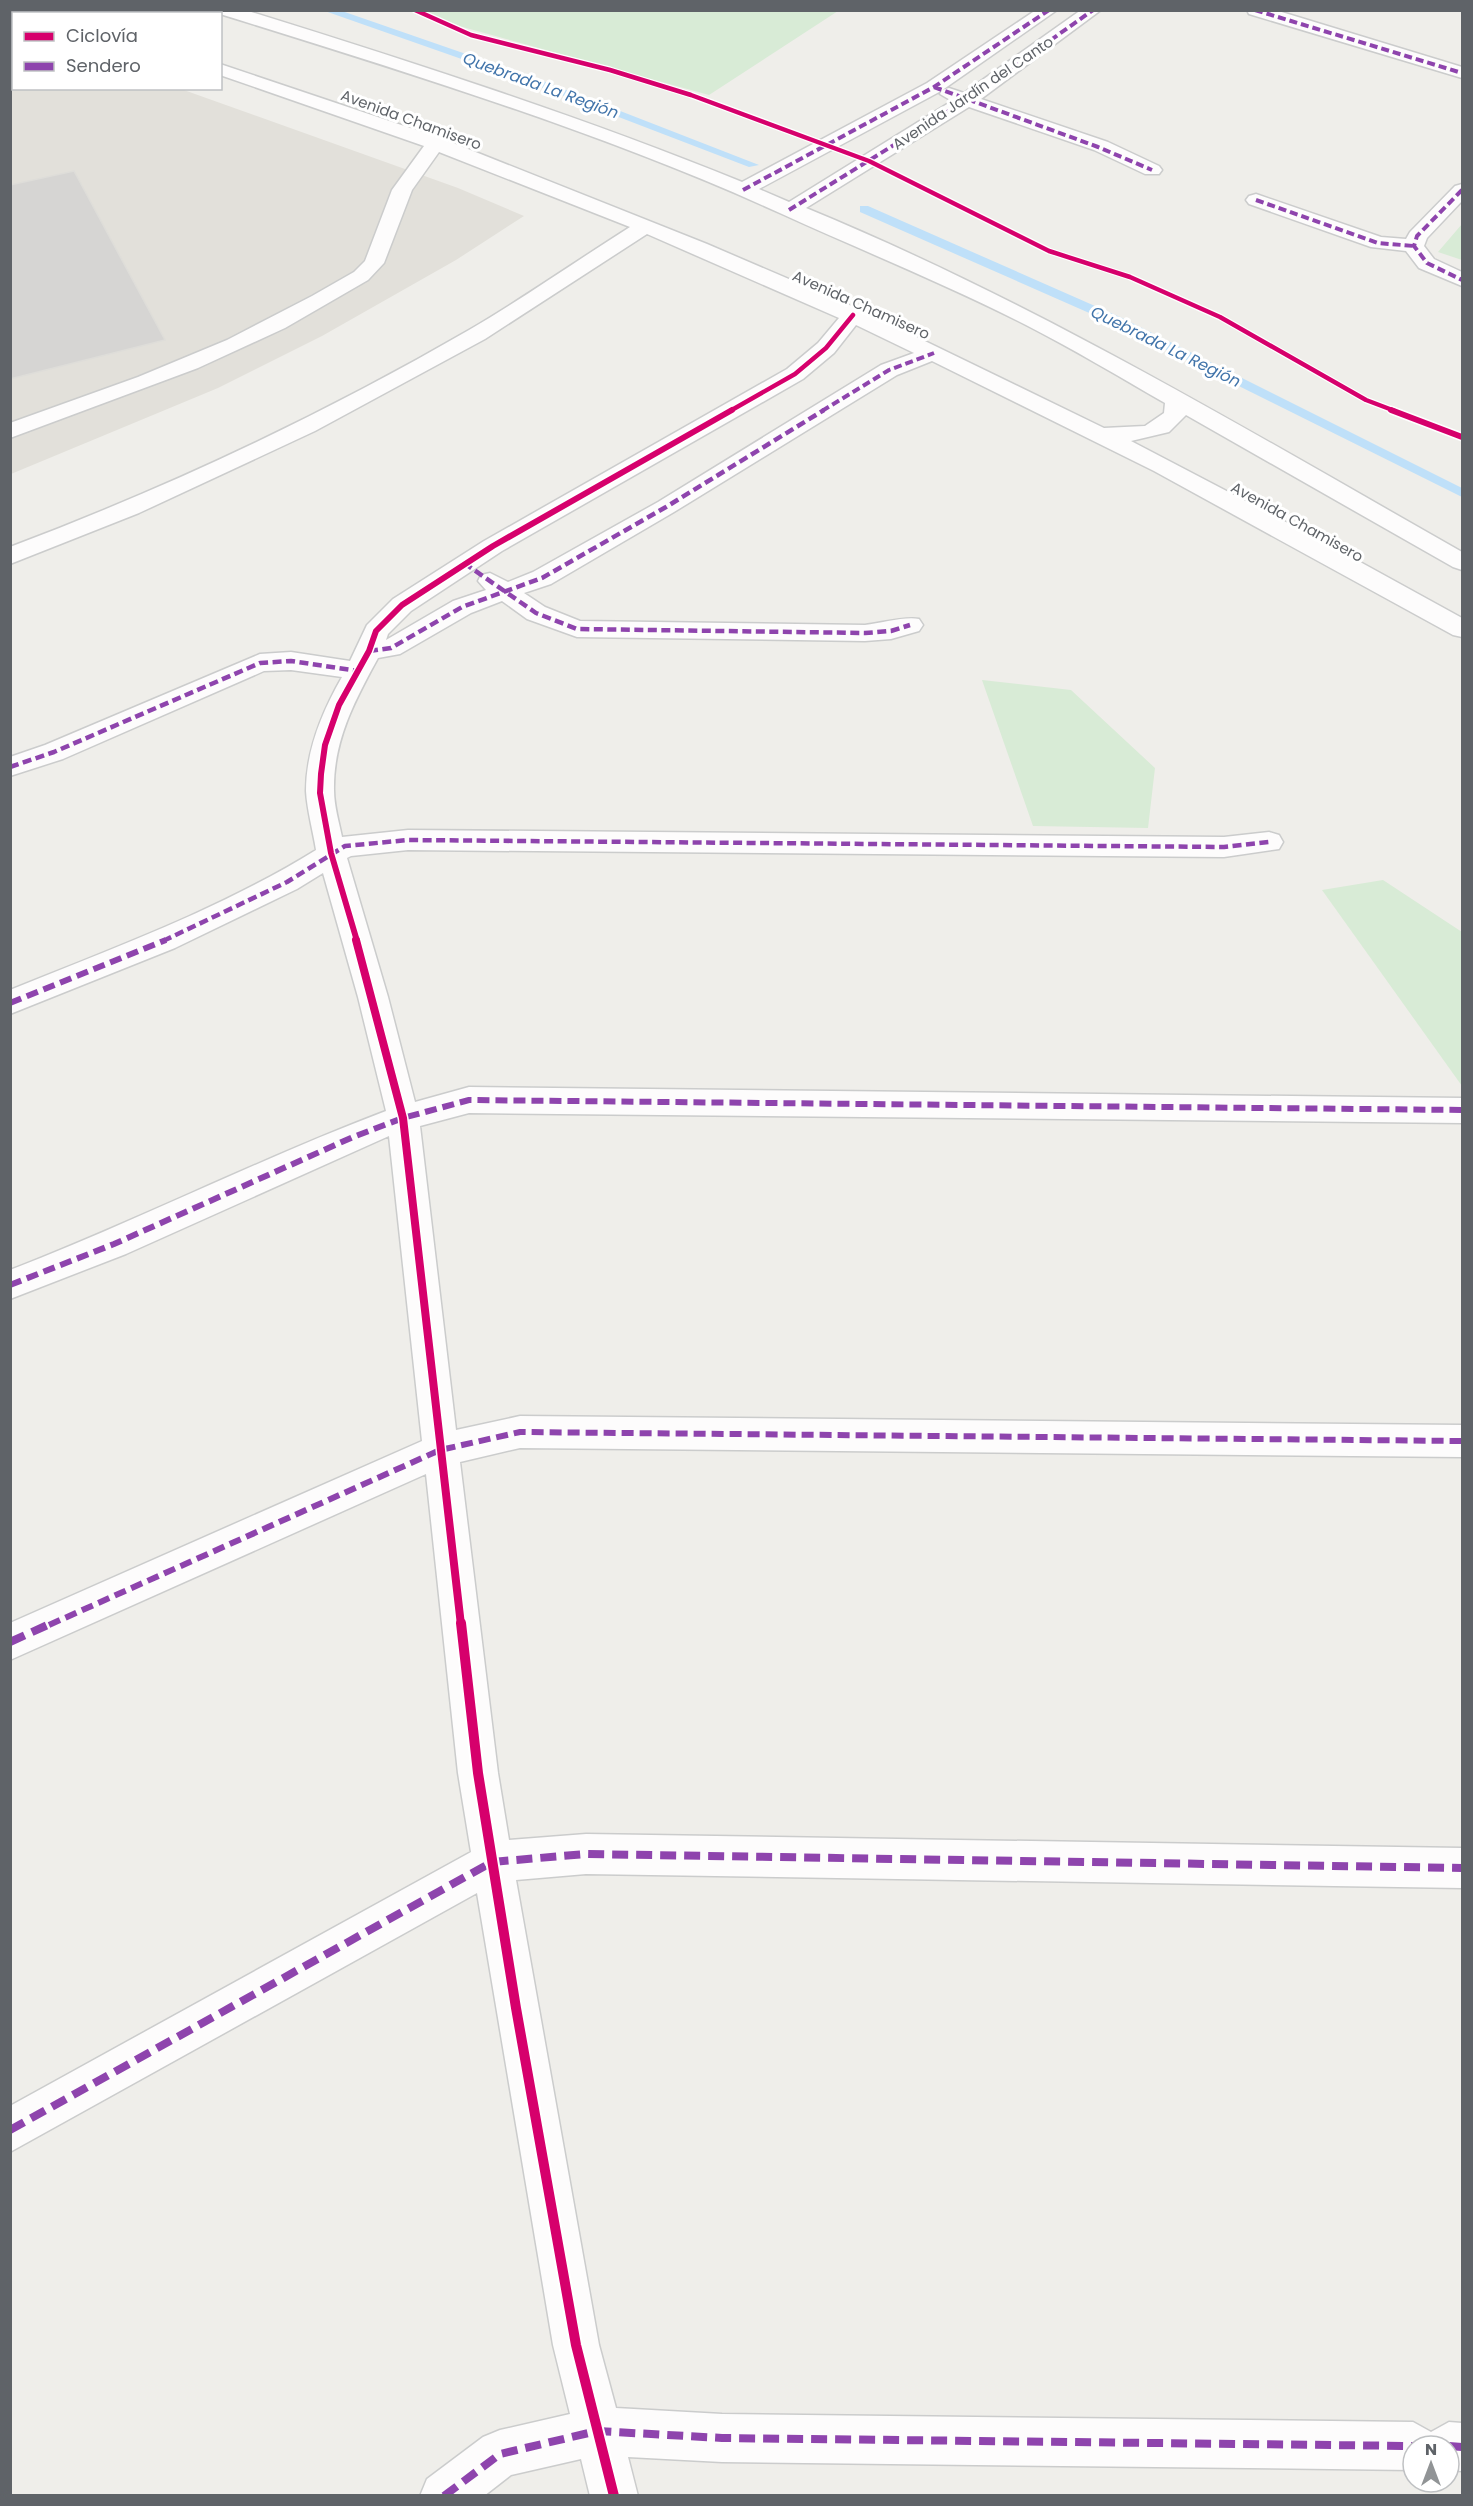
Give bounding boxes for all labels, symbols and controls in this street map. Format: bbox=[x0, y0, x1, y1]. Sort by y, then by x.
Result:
legend bbox=[12, 12, 222, 90]
text: Ciclovía bbox=[66, 23, 138, 48]
street label: Avenida Jardín del Canto bbox=[888, 31, 1057, 154]
water label: Quebrada La Región bbox=[460, 47, 622, 124]
text: Sendero bbox=[66, 53, 141, 78]
street label: Avenida Chamisero bbox=[338, 84, 484, 155]
street label: Avenida Chamisero bbox=[789, 265, 933, 344]
water label: Quebrada La Región bbox=[1087, 300, 1245, 393]
street label: Avenida Chamisero bbox=[1227, 476, 1367, 567]
north arrow bbox=[1401, 2434, 1461, 2494]
text: N bbox=[1425, 2438, 1437, 2461]

